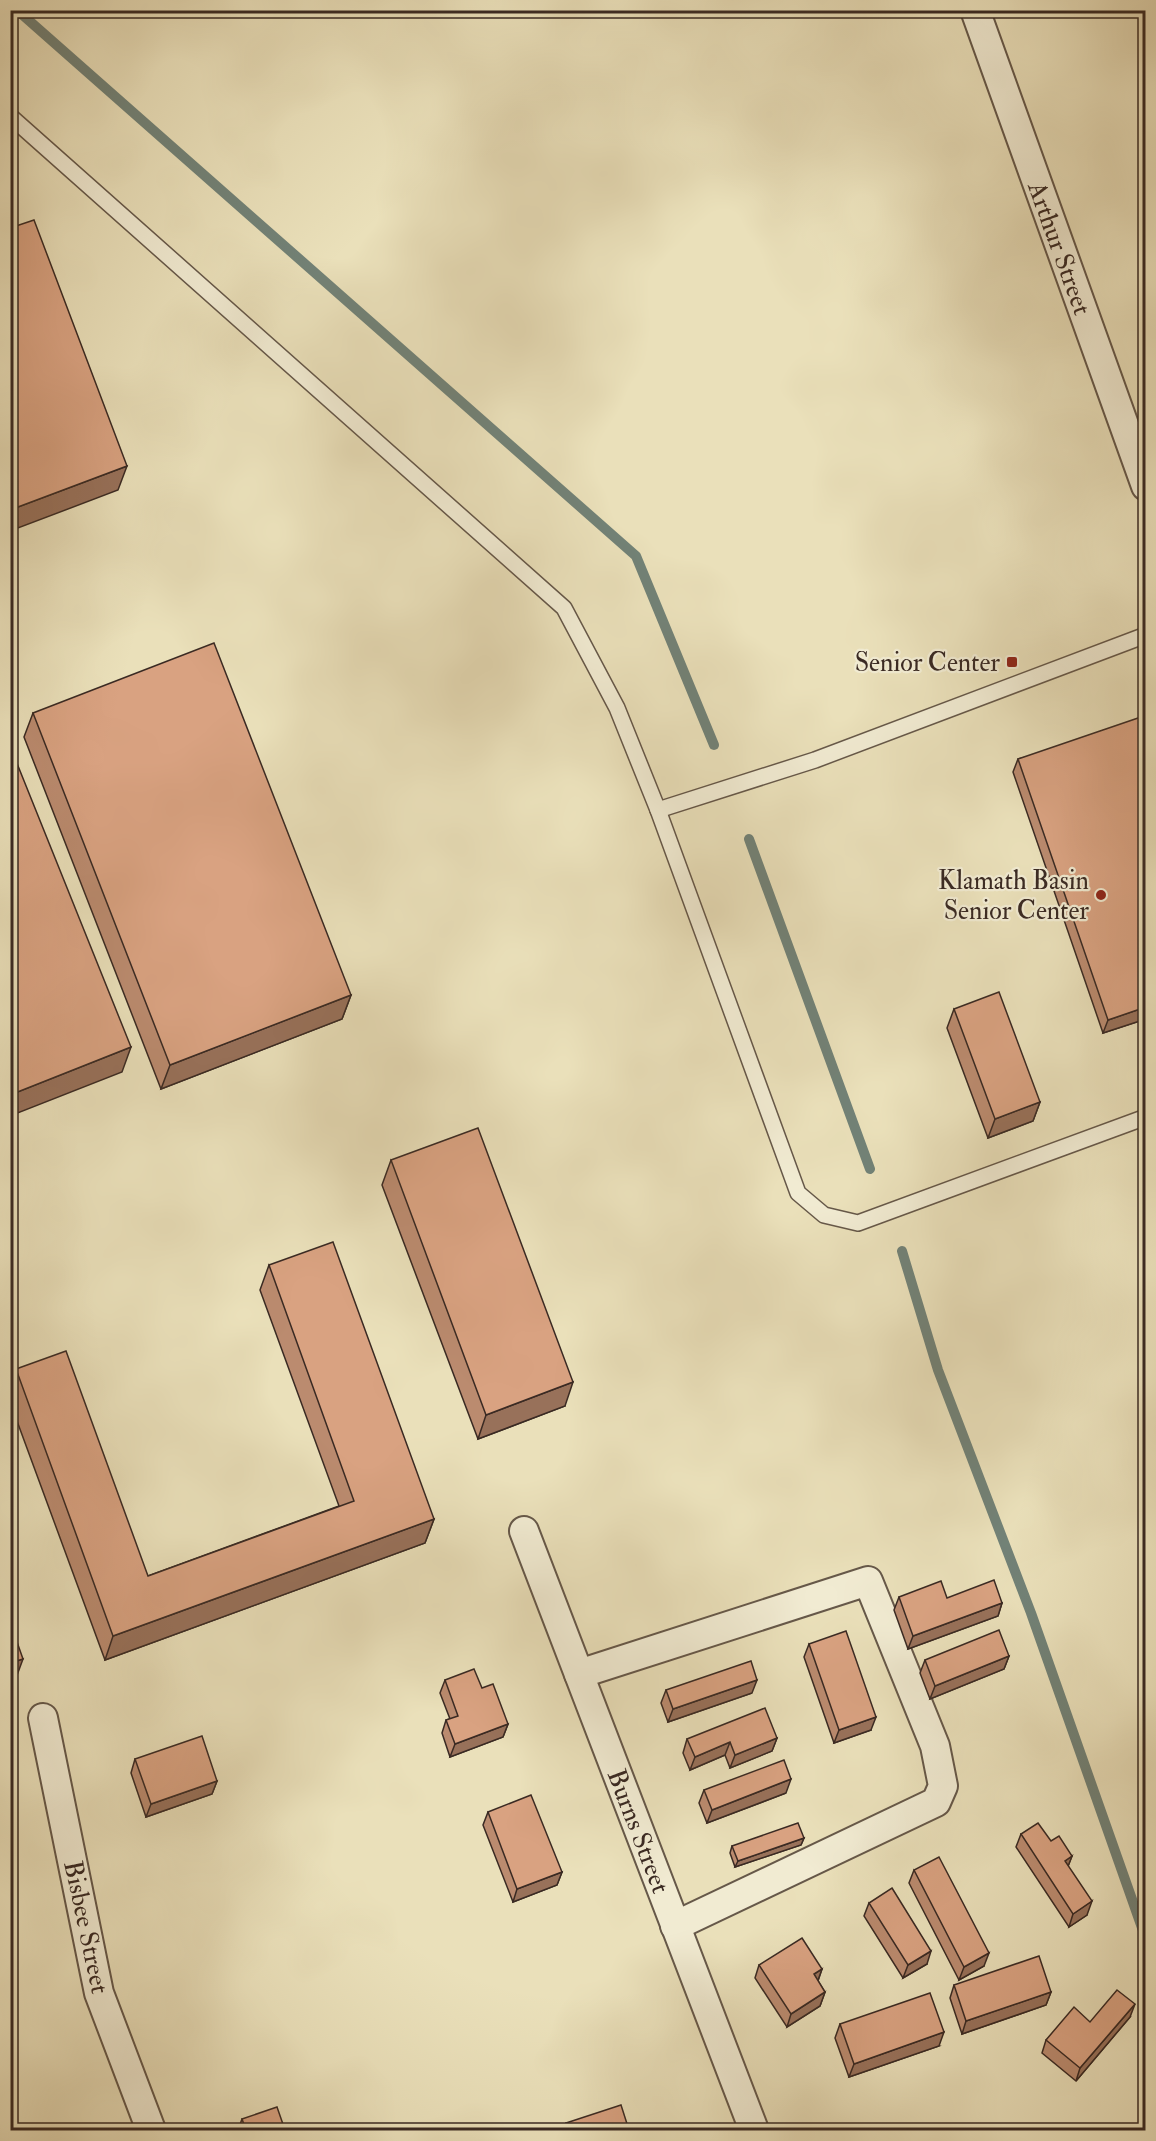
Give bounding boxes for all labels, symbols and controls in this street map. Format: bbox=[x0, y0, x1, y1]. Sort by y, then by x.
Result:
street label: Arthur Street bbox=[1020, 176, 1098, 319]
place label: Senior Center bbox=[855, 647, 1000, 679]
marker: Senior Center bbox=[1005, 655, 1019, 669]
place label: Klamath Basin Senior Center bbox=[938, 865, 1089, 927]
marker: Klamath Basin Senior Center bbox=[1094, 888, 1108, 902]
street label: Burns Street bbox=[600, 1765, 676, 1898]
street label: Bisbee Street bbox=[56, 1858, 116, 1997]

